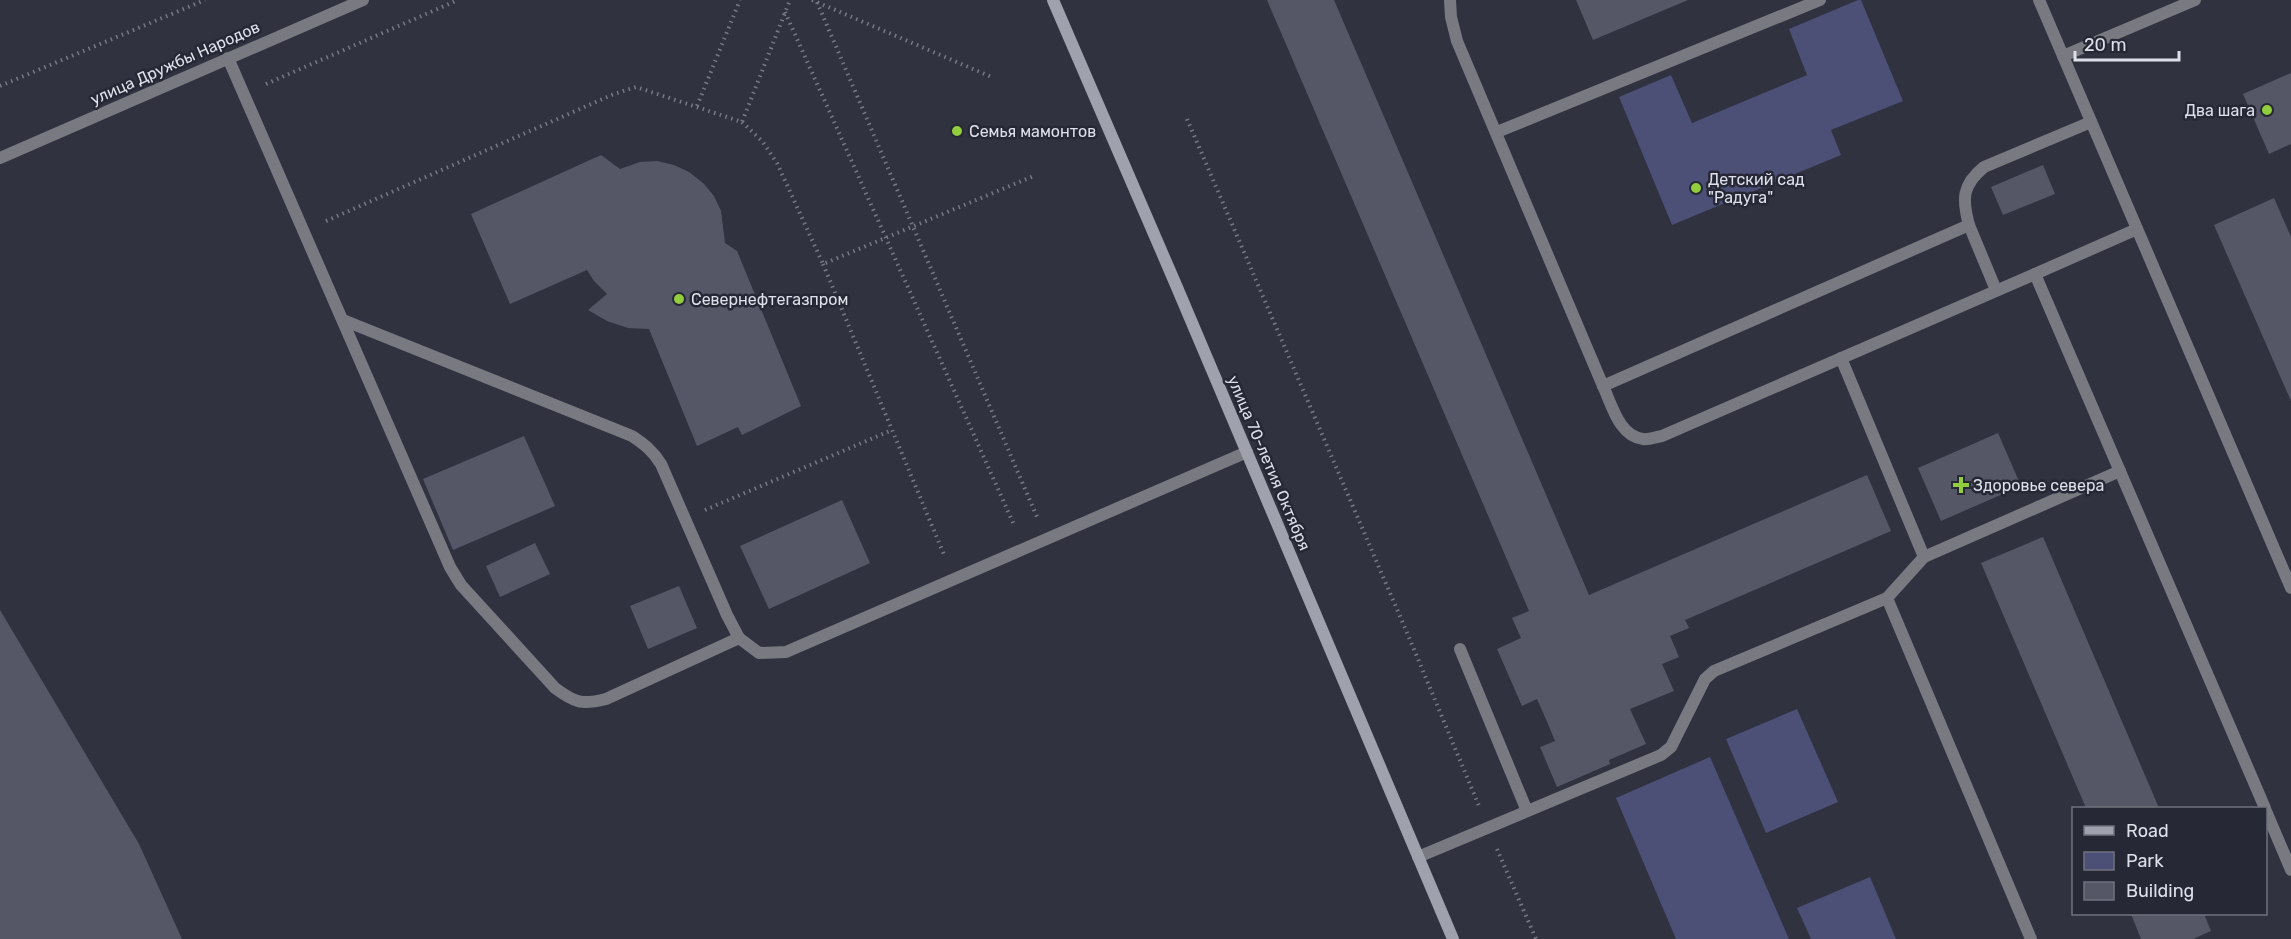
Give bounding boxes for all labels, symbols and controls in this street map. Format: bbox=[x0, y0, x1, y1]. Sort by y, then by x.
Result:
street label: улица Дружбы Народов bbox=[87, 17, 263, 109]
scale bar bbox=[2075, 24, 2178, 62]
text: 20 m bbox=[2084, 34, 2126, 56]
place label: Два шага bbox=[2185, 101, 2255, 120]
marker: Два шага bbox=[2260, 103, 2274, 117]
place label: Семья мамонтов bbox=[969, 122, 1096, 141]
marker: Семья мамонтов bbox=[950, 124, 964, 138]
place label: Детский сад "Радуга" bbox=[1708, 170, 1805, 207]
marker: Детский сад "Радуга" bbox=[1689, 181, 1703, 195]
place label: Севернефтегазпром bbox=[691, 290, 848, 309]
marker: Севернефтегазпром bbox=[672, 292, 686, 306]
street label: улица 70-летия Октября bbox=[1223, 373, 1315, 553]
place label: Здоровье севера bbox=[1973, 476, 2104, 495]
marker: Здоровье севера bbox=[1954, 478, 1968, 492]
legend bbox=[2072, 807, 2267, 915]
text: Road bbox=[2126, 820, 2169, 842]
text: Park bbox=[2126, 850, 2164, 872]
text: Building bbox=[2126, 880, 2194, 902]

